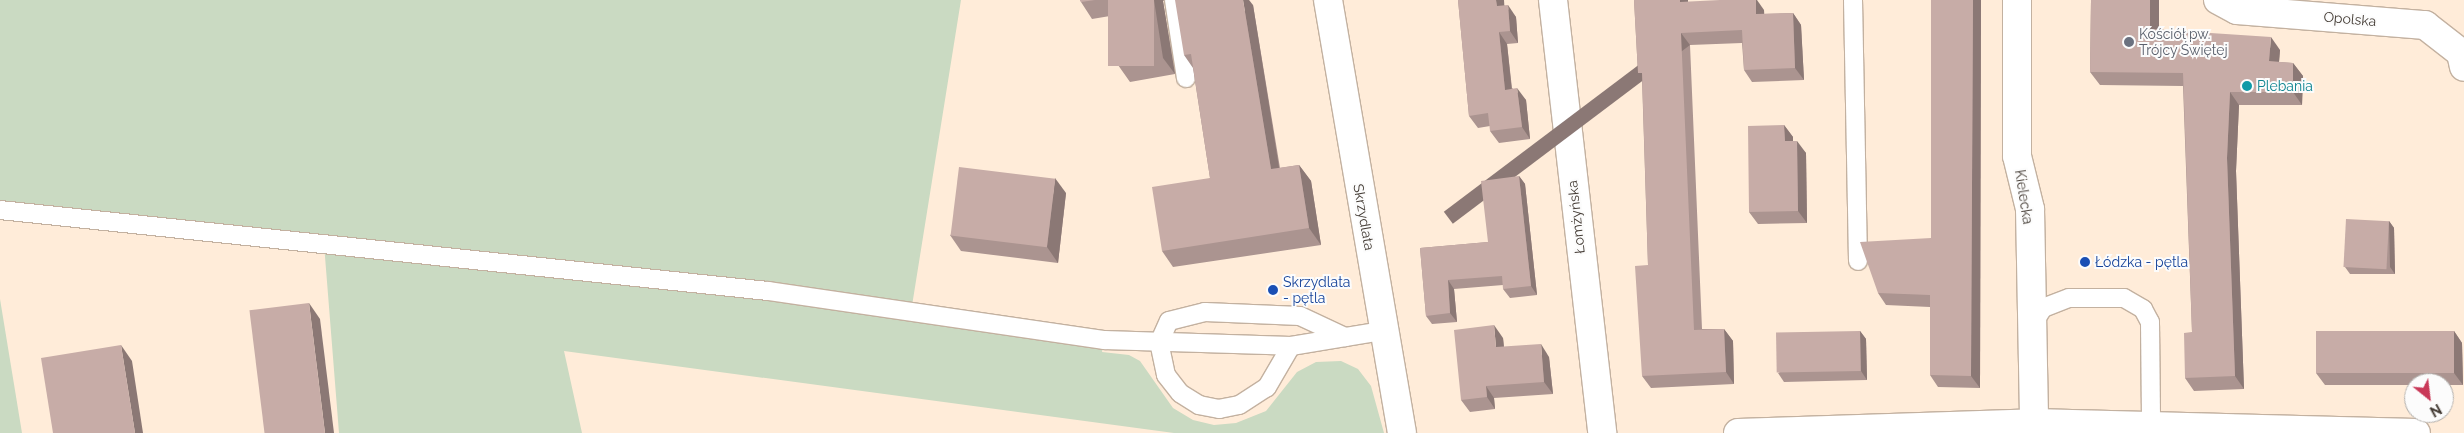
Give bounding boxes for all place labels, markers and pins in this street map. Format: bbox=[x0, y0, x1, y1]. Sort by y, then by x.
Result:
place label: Kościół pw. Trójcy Świętej bbox=[2139, 26, 2228, 58]
marker: Kościół pw. Trójcy Świętej bbox=[2123, 36, 2135, 48]
place label: Plebania bbox=[2257, 78, 2313, 94]
marker: Plebania bbox=[2241, 80, 2253, 92]
place label: Łódzka - pętla bbox=[2095, 254, 2188, 270]
marker: Łódzka - pętla bbox=[2079, 256, 2091, 268]
place label: Skrzydlata - pętla bbox=[1283, 274, 1350, 306]
marker: Skrzydlata - pętla bbox=[1267, 284, 1279, 296]

